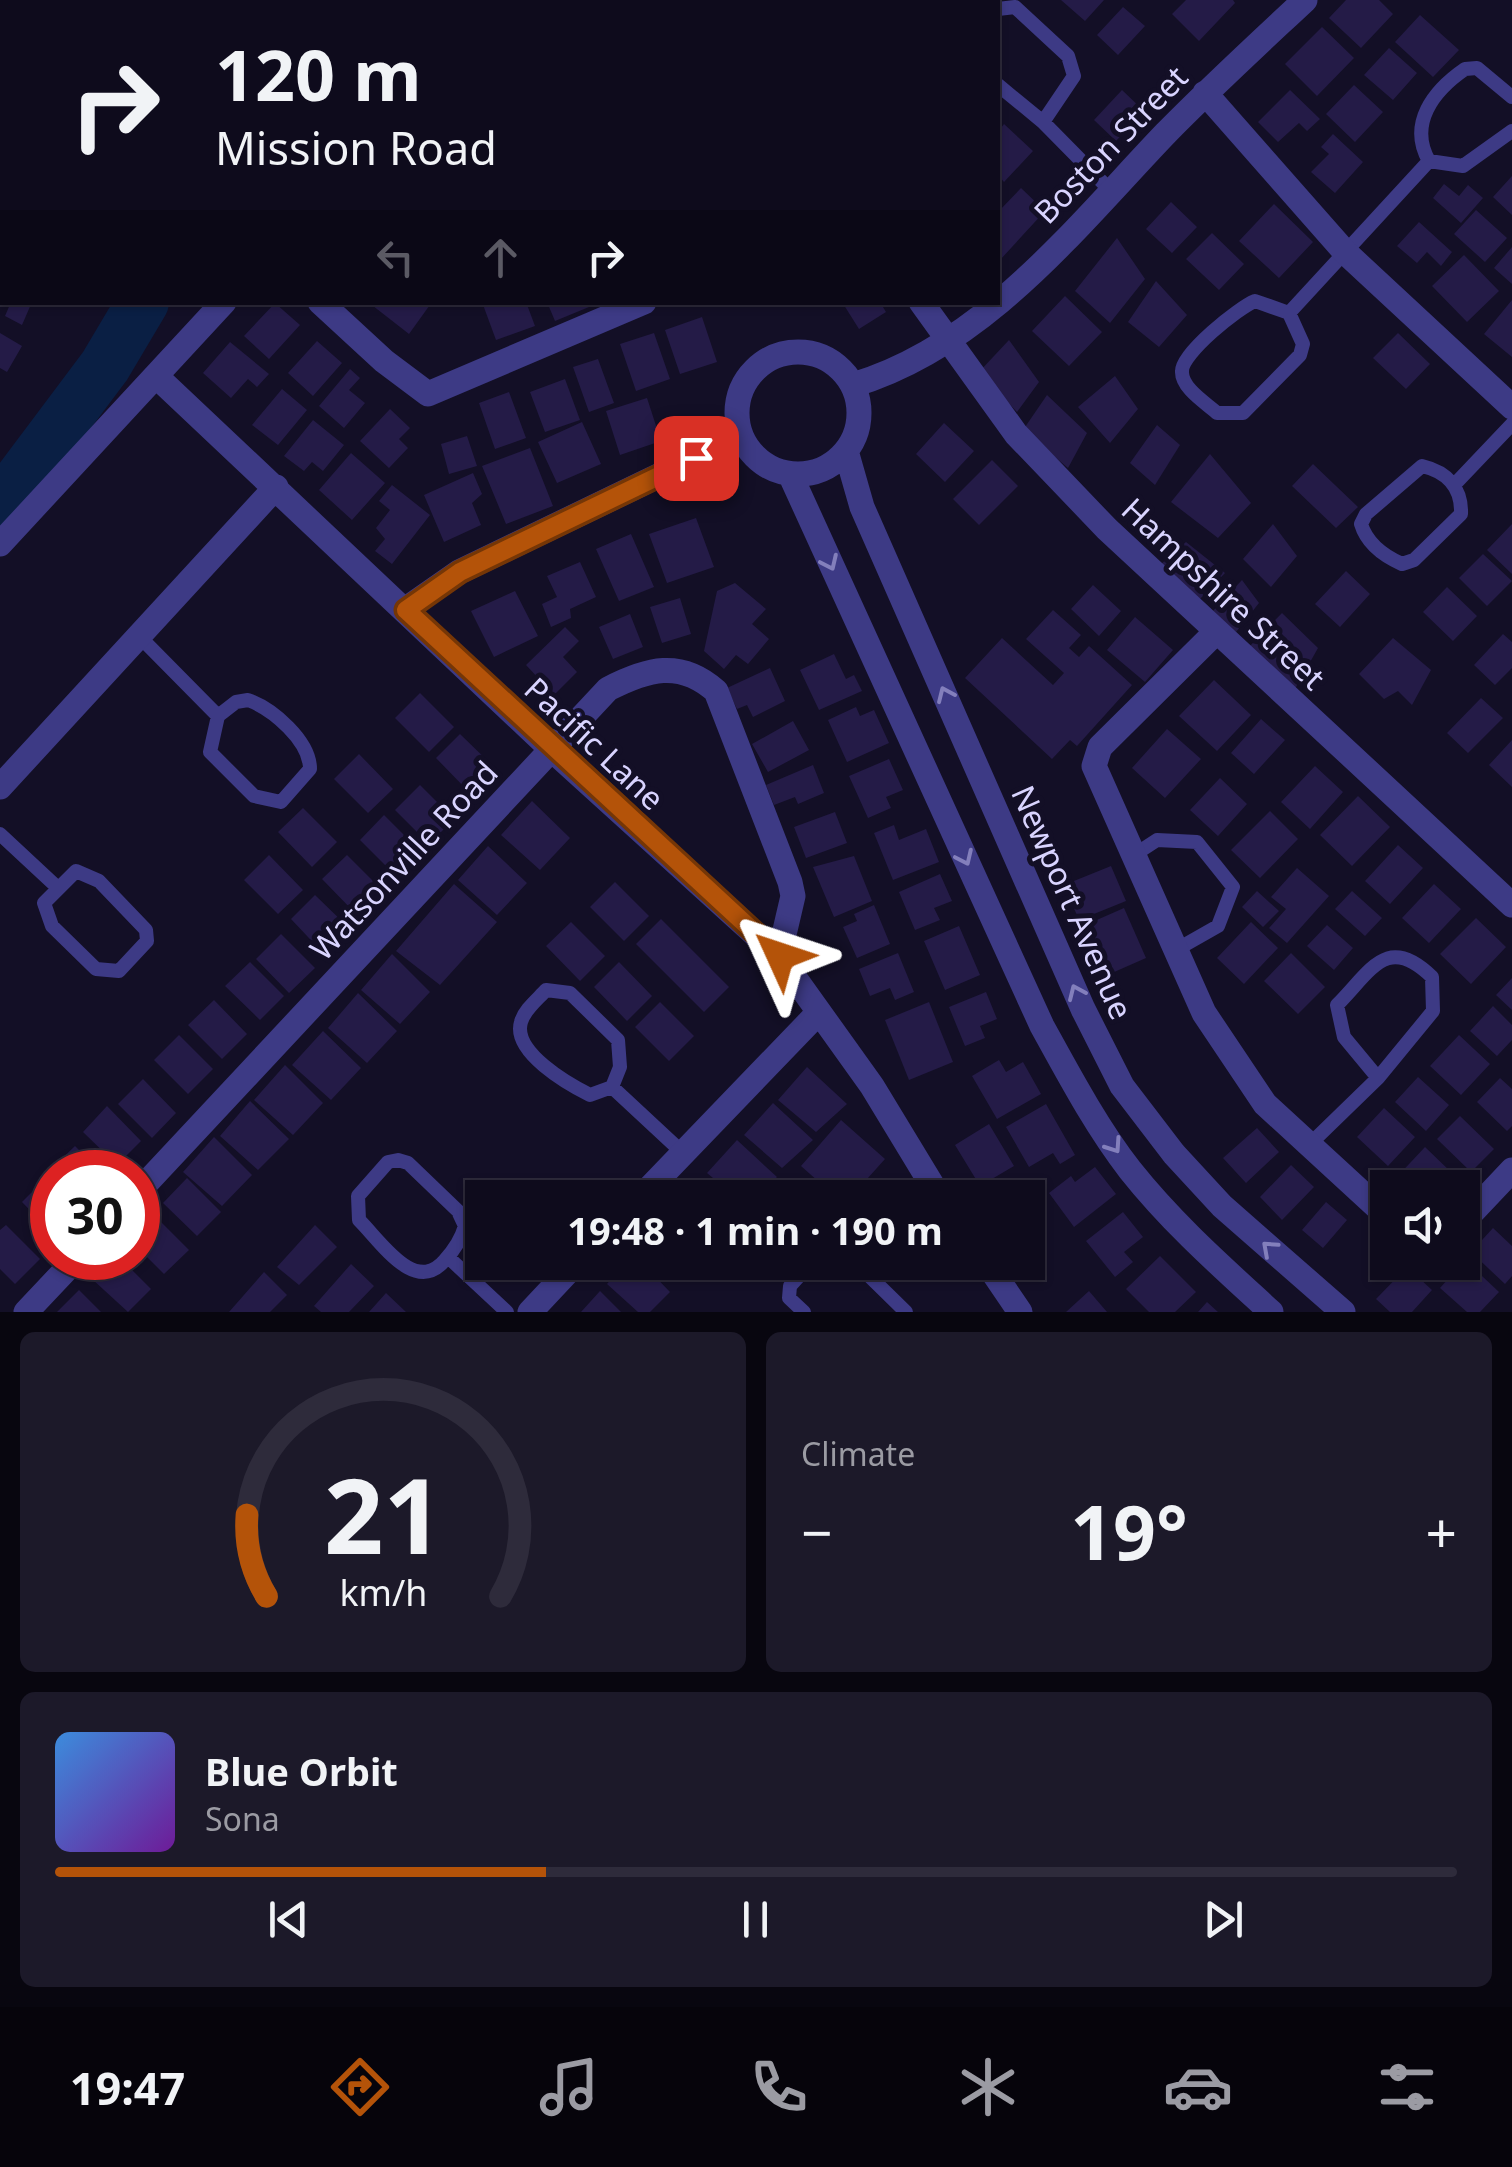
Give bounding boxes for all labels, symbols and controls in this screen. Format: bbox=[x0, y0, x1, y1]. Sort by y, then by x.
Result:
text: 120 m bbox=[215, 26, 422, 122]
icon: right bbox=[50, 40, 180, 170]
street label: Boston Street bbox=[1024, 56, 1196, 232]
text: Mission Road bbox=[215, 117, 497, 178]
icon: left bbox=[368, 230, 423, 285]
icon: ahead bbox=[473, 230, 528, 285]
icon: right bbox=[578, 230, 633, 285]
pin bbox=[654, 416, 739, 501]
icon: arrive bbox=[669, 431, 724, 486]
street label: Hampshire Street bbox=[1113, 488, 1335, 698]
one-way arrow bbox=[818, 553, 838, 571]
street label: Pacific Lane bbox=[516, 667, 674, 819]
one-way arrow bbox=[937, 686, 957, 704]
street label: Watsonville Road bbox=[300, 751, 506, 969]
street label: Newport Avenue bbox=[1002, 778, 1144, 1026]
one-way arrow bbox=[953, 848, 973, 866]
position arrow bbox=[728, 904, 832, 1008]
one-way arrow bbox=[1068, 984, 1088, 1002]
one-way arrow bbox=[1102, 1136, 1121, 1154]
speed limit sign: 30 bbox=[30, 1150, 160, 1280]
map controls bbox=[1370, 1170, 1480, 1280]
button: sound bbox=[1370, 1170, 1480, 1280]
text: 19:48 · 1 min · 190 m bbox=[567, 1204, 943, 1256]
one-way arrow bbox=[1262, 1242, 1281, 1260]
text: Climate bbox=[801, 1432, 915, 1475]
text: 21 bbox=[324, 1443, 442, 1584]
text: 19° bbox=[1070, 1480, 1188, 1582]
text: − bbox=[801, 1494, 832, 1569]
text: + bbox=[1426, 1494, 1457, 1569]
text: km/h bbox=[339, 1568, 427, 1616]
text: Blue Orbit bbox=[205, 1745, 398, 1797]
text: Sona bbox=[205, 1797, 280, 1840]
icon: previous bbox=[261, 1892, 316, 1947]
icon: pause bbox=[728, 1892, 783, 1947]
icon: next bbox=[1196, 1892, 1251, 1947]
icon: directions bbox=[325, 2052, 395, 2122]
icon: music bbox=[534, 2052, 604, 2122]
icon: phone bbox=[744, 2052, 814, 2122]
icon: climate bbox=[953, 2052, 1023, 2122]
icon: car bbox=[1163, 2052, 1233, 2122]
icon: filters bbox=[1372, 2052, 1442, 2122]
text: 19:47 bbox=[70, 2057, 185, 2118]

